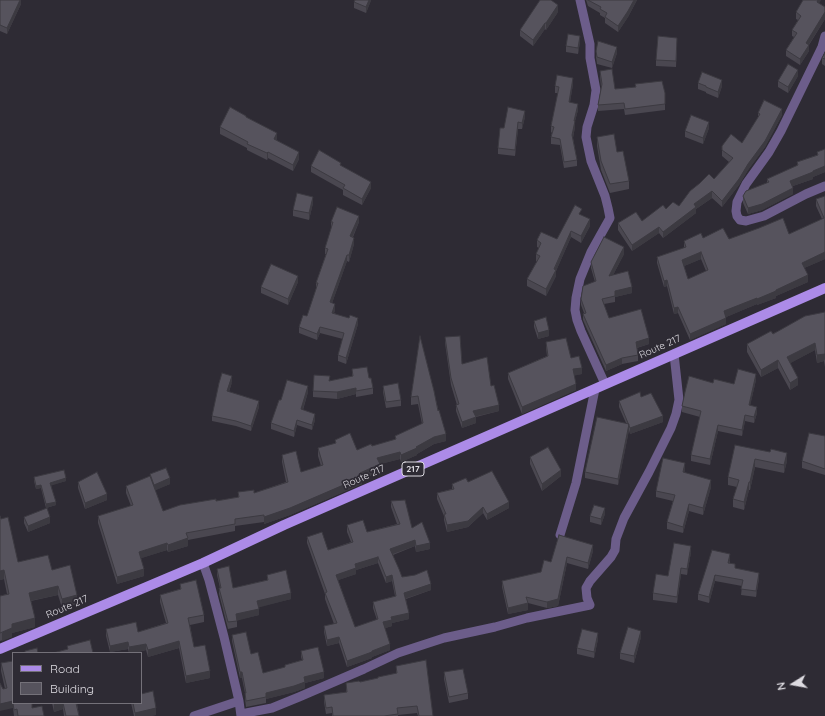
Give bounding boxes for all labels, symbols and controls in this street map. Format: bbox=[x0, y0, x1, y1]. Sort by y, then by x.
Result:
street label: Route 217 bbox=[637, 332, 683, 362]
street label: Route 217 bbox=[341, 462, 387, 492]
road number: 217 bbox=[402, 462, 424, 476]
street label: Route 217 bbox=[44, 593, 90, 621]
legend bbox=[12, 652, 142, 704]
text: Road bbox=[50, 661, 80, 676]
north arrow bbox=[773, 664, 813, 704]
text: Building bbox=[50, 681, 94, 696]
text: N bbox=[774, 681, 789, 692]

